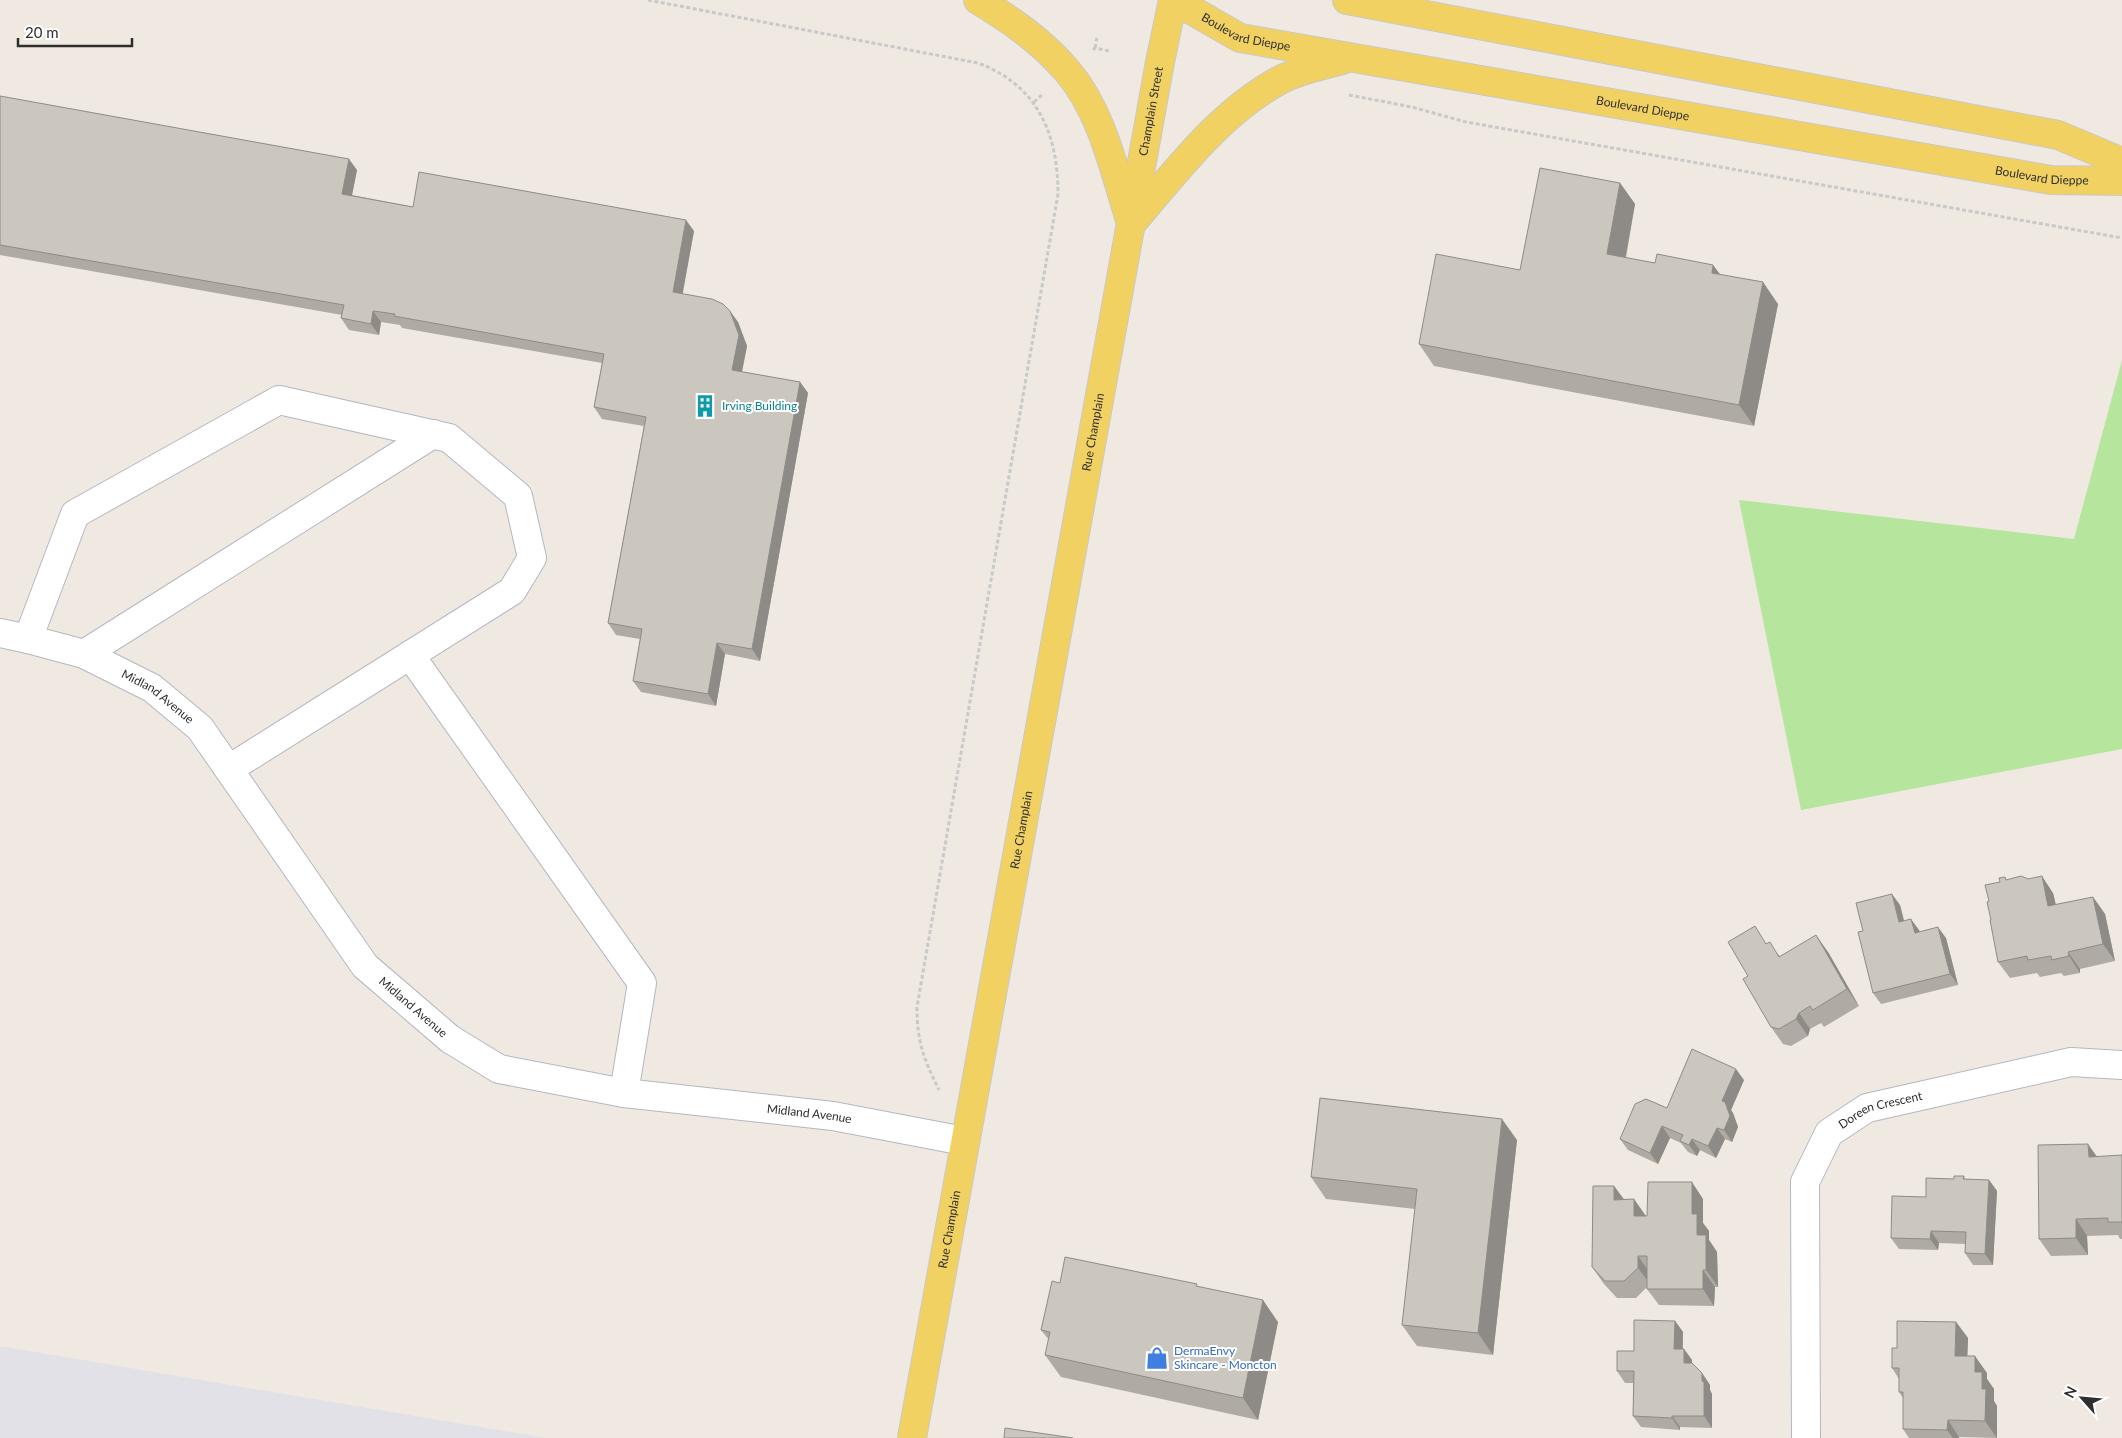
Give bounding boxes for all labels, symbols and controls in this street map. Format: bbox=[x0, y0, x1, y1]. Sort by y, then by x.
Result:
street label: Boulevard Dieppe bbox=[1199, 9, 1292, 54]
scale bar bbox=[18, 15, 131, 47]
text: 20 m bbox=[25, 23, 59, 41]
street label: Champlain Street bbox=[1135, 65, 1166, 157]
street label: Boulevard Dieppe bbox=[1595, 93, 1691, 124]
street label: Boulevard Dieppe bbox=[1994, 162, 2089, 188]
street label: Rue Champlain bbox=[1078, 392, 1107, 472]
building icon: Irving Building bbox=[692, 393, 718, 419]
place label: Irving Building bbox=[722, 398, 797, 413]
street label: Midland Avenue bbox=[119, 666, 197, 727]
street label: Rue Champlain bbox=[1007, 789, 1036, 870]
street label: Midland Avenue bbox=[376, 973, 451, 1040]
street label: Doreen Crescent bbox=[1835, 1088, 1924, 1132]
street label: Midland Avenue bbox=[766, 1101, 853, 1126]
street label: Rue Champlain bbox=[935, 1189, 964, 1270]
place label: DermaEnvy Skincare - Moncton bbox=[1174, 1343, 1277, 1372]
shop icon: DermaEnvy Skincare - Moncton bbox=[1144, 1345, 1170, 1371]
north arrow bbox=[2057, 1373, 2107, 1423]
text: N bbox=[2060, 1383, 2080, 1401]

